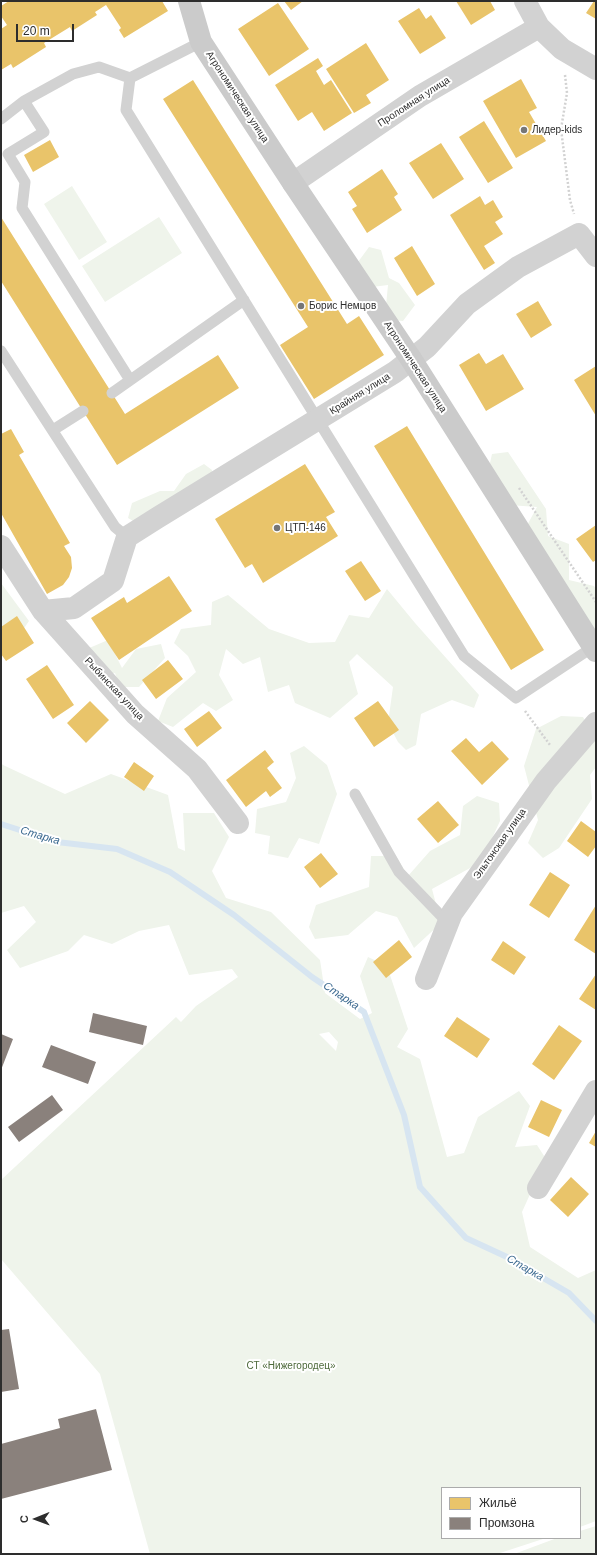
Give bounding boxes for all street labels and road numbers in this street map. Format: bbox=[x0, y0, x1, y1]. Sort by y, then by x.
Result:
street label: Агрономическая улица bbox=[203, 49, 271, 145]
street label: Проломная улица bbox=[376, 74, 452, 130]
street label: Агрономическая улица bbox=[381, 319, 449, 415]
street label: Крайняя улица bbox=[327, 371, 393, 417]
street label: Рыбинская улица bbox=[82, 655, 146, 723]
street label: Эльтонская улица bbox=[471, 806, 529, 882]

